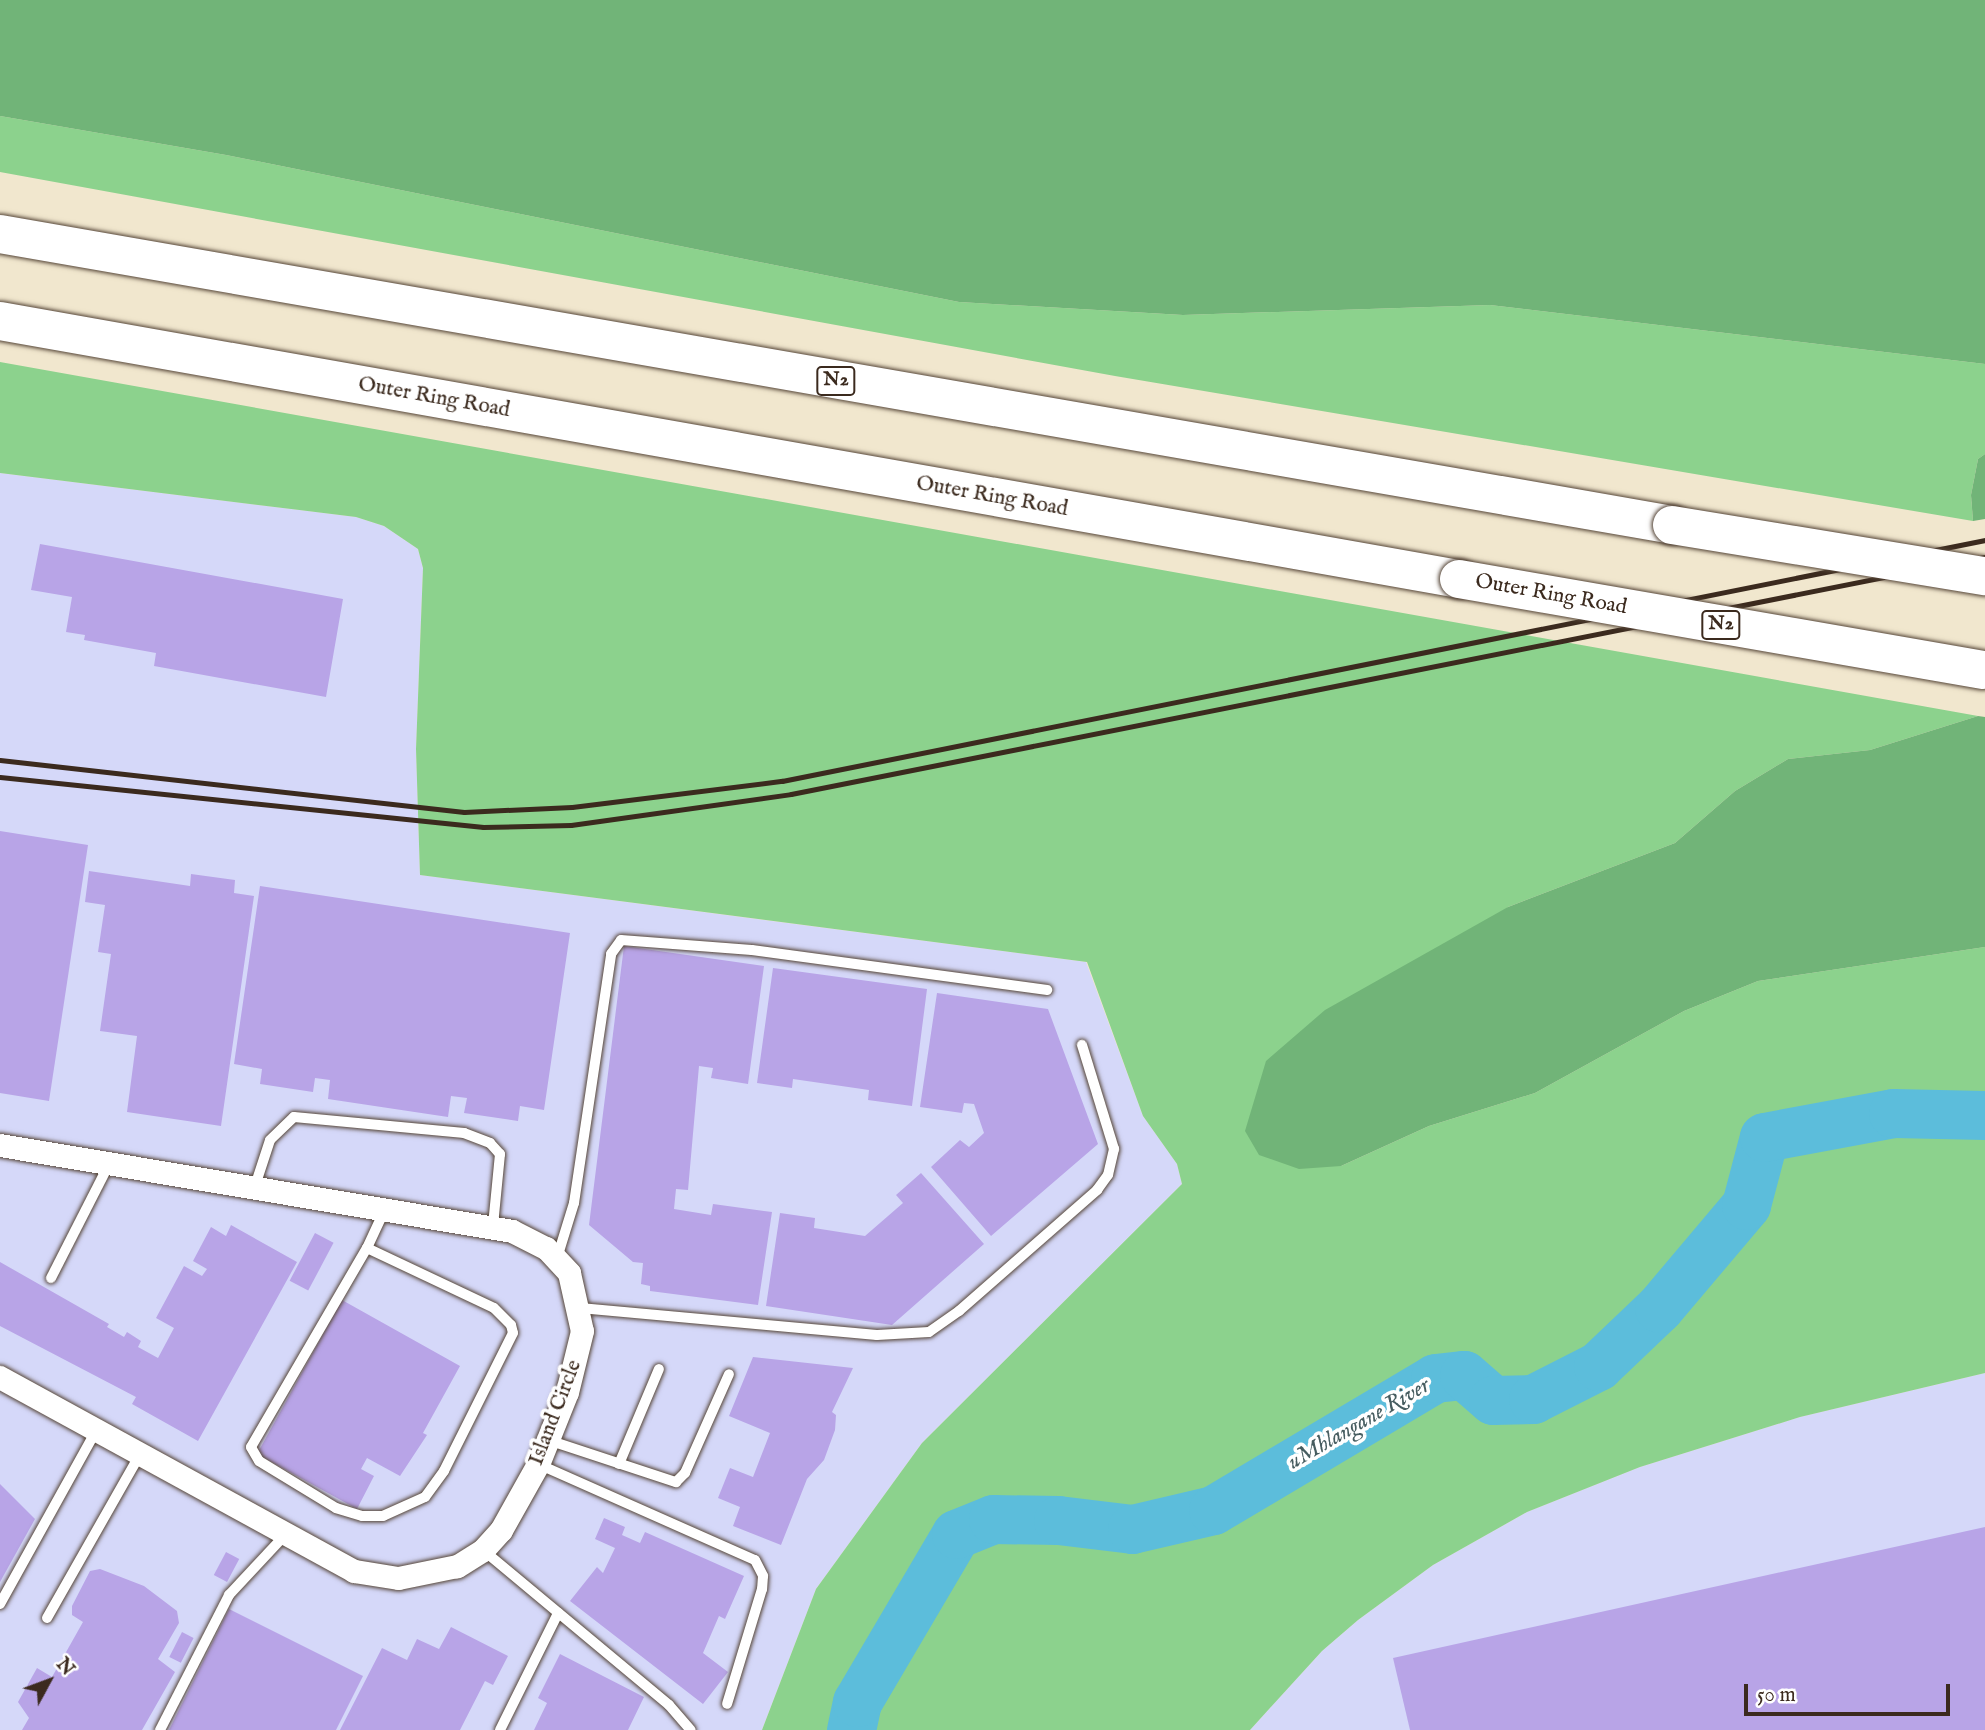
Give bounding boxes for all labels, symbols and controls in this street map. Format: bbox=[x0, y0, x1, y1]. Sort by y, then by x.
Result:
road number: N2 bbox=[815, 366, 857, 396]
street label: Outer Ring Road bbox=[356, 372, 512, 424]
street label: Outer Ring Road bbox=[914, 471, 1070, 523]
street label: Outer Ring Road bbox=[1473, 569, 1629, 621]
road number: N2 bbox=[1700, 610, 1742, 640]
street label: Island Circle bbox=[524, 1357, 588, 1469]
water label: uMhlangane River bbox=[1283, 1372, 1435, 1476]
north arrow bbox=[14, 1646, 84, 1716]
text: N bbox=[50, 1653, 79, 1681]
scale bar bbox=[1747, 1670, 1954, 1714]
text: 50 m bbox=[1757, 1682, 1796, 1709]

